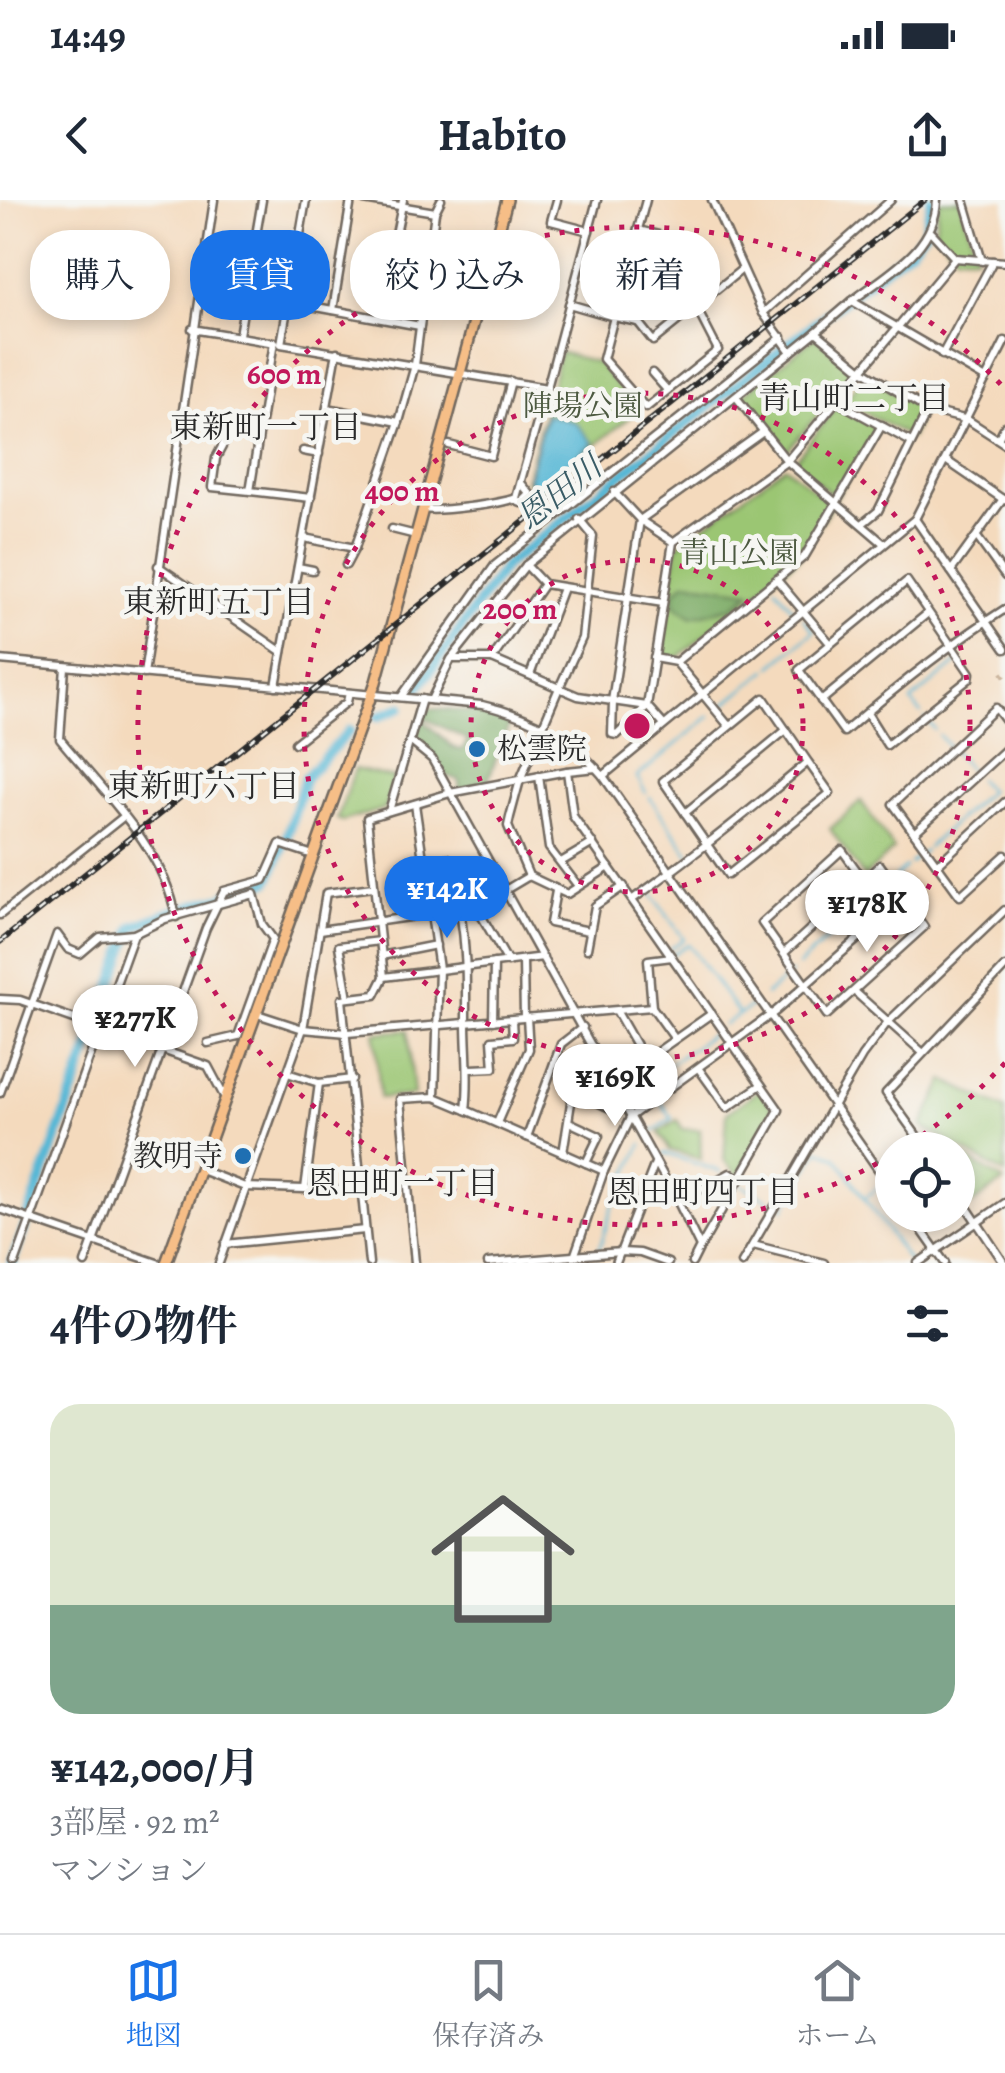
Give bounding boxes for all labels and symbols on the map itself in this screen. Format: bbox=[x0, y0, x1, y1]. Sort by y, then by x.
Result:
text: 600 m bbox=[247, 354, 321, 394]
district label: 青山町二丁目 bbox=[758, 376, 950, 420]
park label: 陣場公園 bbox=[523, 386, 643, 426]
district label: 東新町一丁目 bbox=[170, 405, 362, 449]
water label: 恩田川 bbox=[508, 443, 613, 539]
text: 400 m bbox=[365, 471, 439, 511]
park label: 青山公園 bbox=[679, 533, 799, 573]
district label: 東新町五丁目 bbox=[123, 580, 315, 624]
text: 200 m bbox=[482, 589, 558, 629]
centre of rings bbox=[619, 708, 655, 744]
place label: 松雲院 bbox=[497, 729, 587, 769]
marker: 松雲院 bbox=[466, 738, 488, 760]
district label: 東新町六丁目 bbox=[108, 764, 300, 808]
pin: ¥142K bbox=[377, 856, 517, 941]
pin: ¥178K bbox=[797, 870, 937, 955]
pin: ¥277K bbox=[65, 985, 205, 1070]
pin: ¥169K bbox=[545, 1044, 685, 1129]
place label: 教明寺 bbox=[133, 1136, 223, 1176]
marker: 教明寺 bbox=[232, 1145, 254, 1167]
district label: 恩田町一丁目 bbox=[307, 1161, 499, 1205]
district label: 恩田町四丁目 bbox=[607, 1170, 799, 1214]

